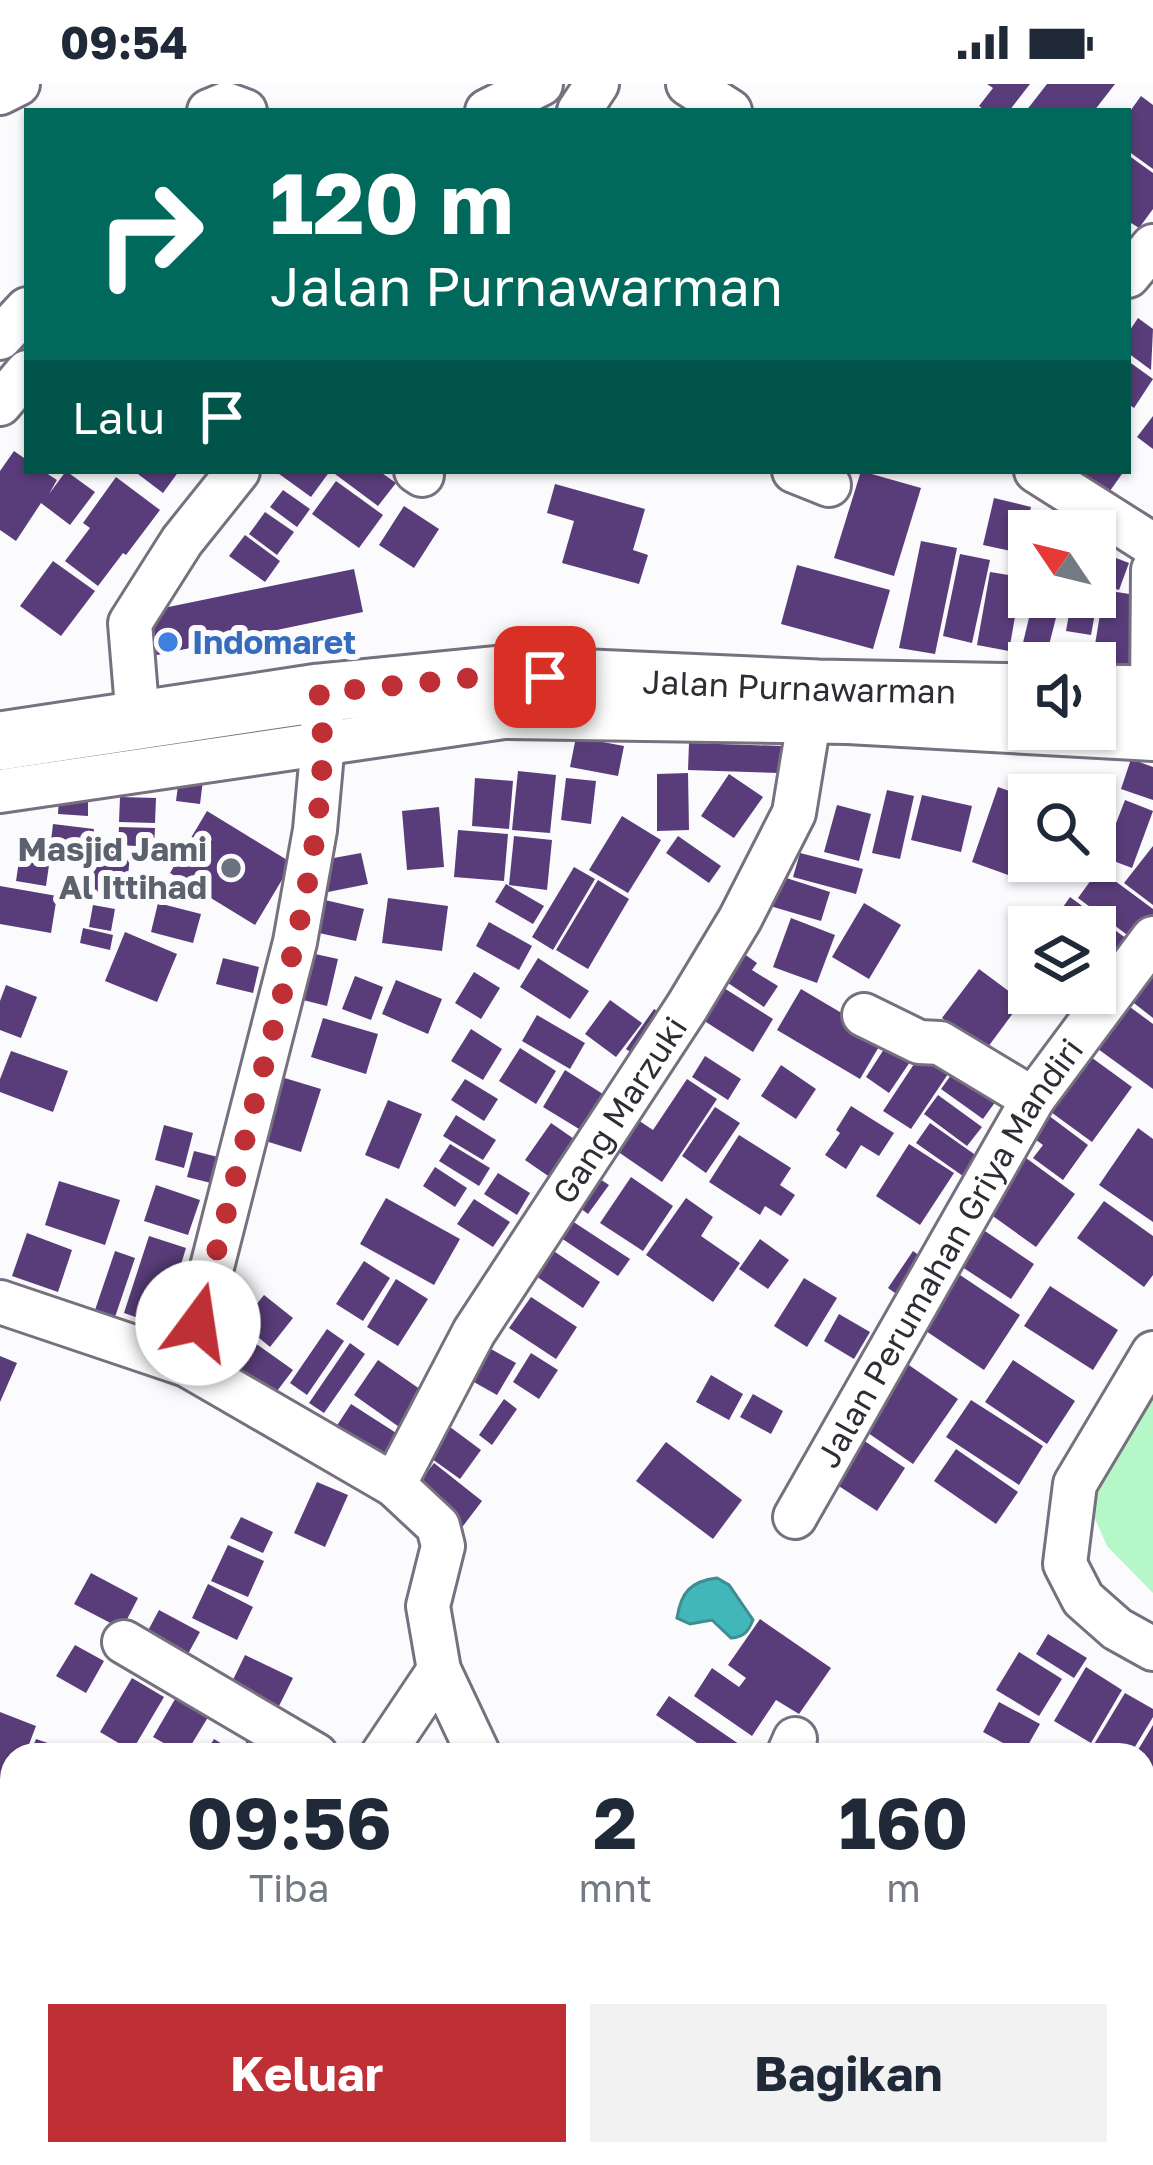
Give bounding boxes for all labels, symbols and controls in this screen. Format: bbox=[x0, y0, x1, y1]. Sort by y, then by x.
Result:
text: 09:54 bbox=[60, 15, 188, 69]
text: 120 m bbox=[270, 152, 514, 252]
icon: right bbox=[72, 156, 228, 312]
text: Jalan Purnawarman bbox=[270, 253, 783, 318]
icon: arrive bbox=[189, 384, 255, 450]
text: Lalu bbox=[72, 390, 165, 444]
north arrow bbox=[1008, 510, 1116, 618]
map controls bbox=[1008, 510, 1116, 1014]
place label: Indomaret bbox=[192, 622, 356, 661]
pin bbox=[494, 626, 596, 728]
marker: Indomaret bbox=[155, 629, 181, 655]
button: sound bbox=[1008, 642, 1116, 750]
icon: arrive bbox=[512, 644, 578, 710]
street label: Jalan Purnawarman bbox=[642, 661, 956, 711]
button: search bbox=[1008, 774, 1116, 882]
place label: Masjid Jami Al Ittihad bbox=[18, 829, 207, 906]
marker: Masjid Jami Al Ittihad bbox=[218, 855, 244, 881]
button: layers bbox=[1008, 906, 1116, 1014]
street label: Gang Marzuki bbox=[544, 1009, 694, 1211]
street label: Jalan Perumahan Griya Mandiri bbox=[808, 1031, 1090, 1474]
position arrow bbox=[135, 1260, 261, 1386]
text: 09:56 bbox=[187, 1778, 392, 1865]
text: 2 bbox=[593, 1778, 637, 1865]
text: 160 bbox=[839, 1778, 968, 1865]
text: Tiba bbox=[249, 1864, 330, 1911]
text: mnt bbox=[578, 1864, 652, 1911]
text: m bbox=[886, 1864, 921, 1911]
button: Keluar bbox=[48, 2004, 566, 2142]
button: Bagikan bbox=[590, 2004, 1107, 2142]

